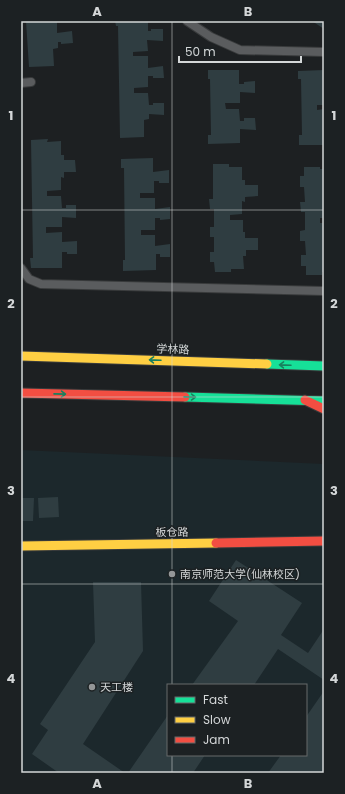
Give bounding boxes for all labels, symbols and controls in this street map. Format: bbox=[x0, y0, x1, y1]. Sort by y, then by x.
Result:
text: A bbox=[92, 2, 102, 21]
text: B bbox=[244, 2, 253, 21]
scale bar bbox=[179, 38, 301, 64]
text: 50 m bbox=[185, 43, 216, 60]
text: 1 bbox=[9, 106, 13, 125]
text: 1 bbox=[332, 106, 336, 125]
text: 2 bbox=[7, 294, 15, 313]
text: 2 bbox=[330, 294, 338, 313]
street label: 学林路 bbox=[156, 340, 190, 358]
one-way arrow bbox=[149, 357, 162, 364]
one-way arrow bbox=[279, 361, 292, 369]
one-way arrow bbox=[53, 390, 66, 398]
one-way arrow bbox=[183, 393, 196, 401]
text: 3 bbox=[7, 481, 15, 500]
text: 3 bbox=[330, 481, 338, 500]
street label: 板仓路 bbox=[155, 524, 189, 540]
place label: 南京师范大学(仙林校区) bbox=[180, 566, 300, 582]
marker: 南京师范大学(仙林校区) bbox=[167, 569, 177, 579]
text: 4 bbox=[7, 669, 16, 688]
text: 4 bbox=[330, 669, 339, 688]
place label: 天工楼 bbox=[100, 679, 133, 695]
marker: 天工楼 bbox=[87, 682, 97, 692]
legend bbox=[167, 684, 307, 756]
text: Fast bbox=[203, 691, 228, 708]
text: Slow bbox=[203, 711, 231, 728]
text: Jam bbox=[203, 731, 230, 748]
text: A bbox=[92, 774, 102, 793]
text: B bbox=[244, 774, 253, 793]

